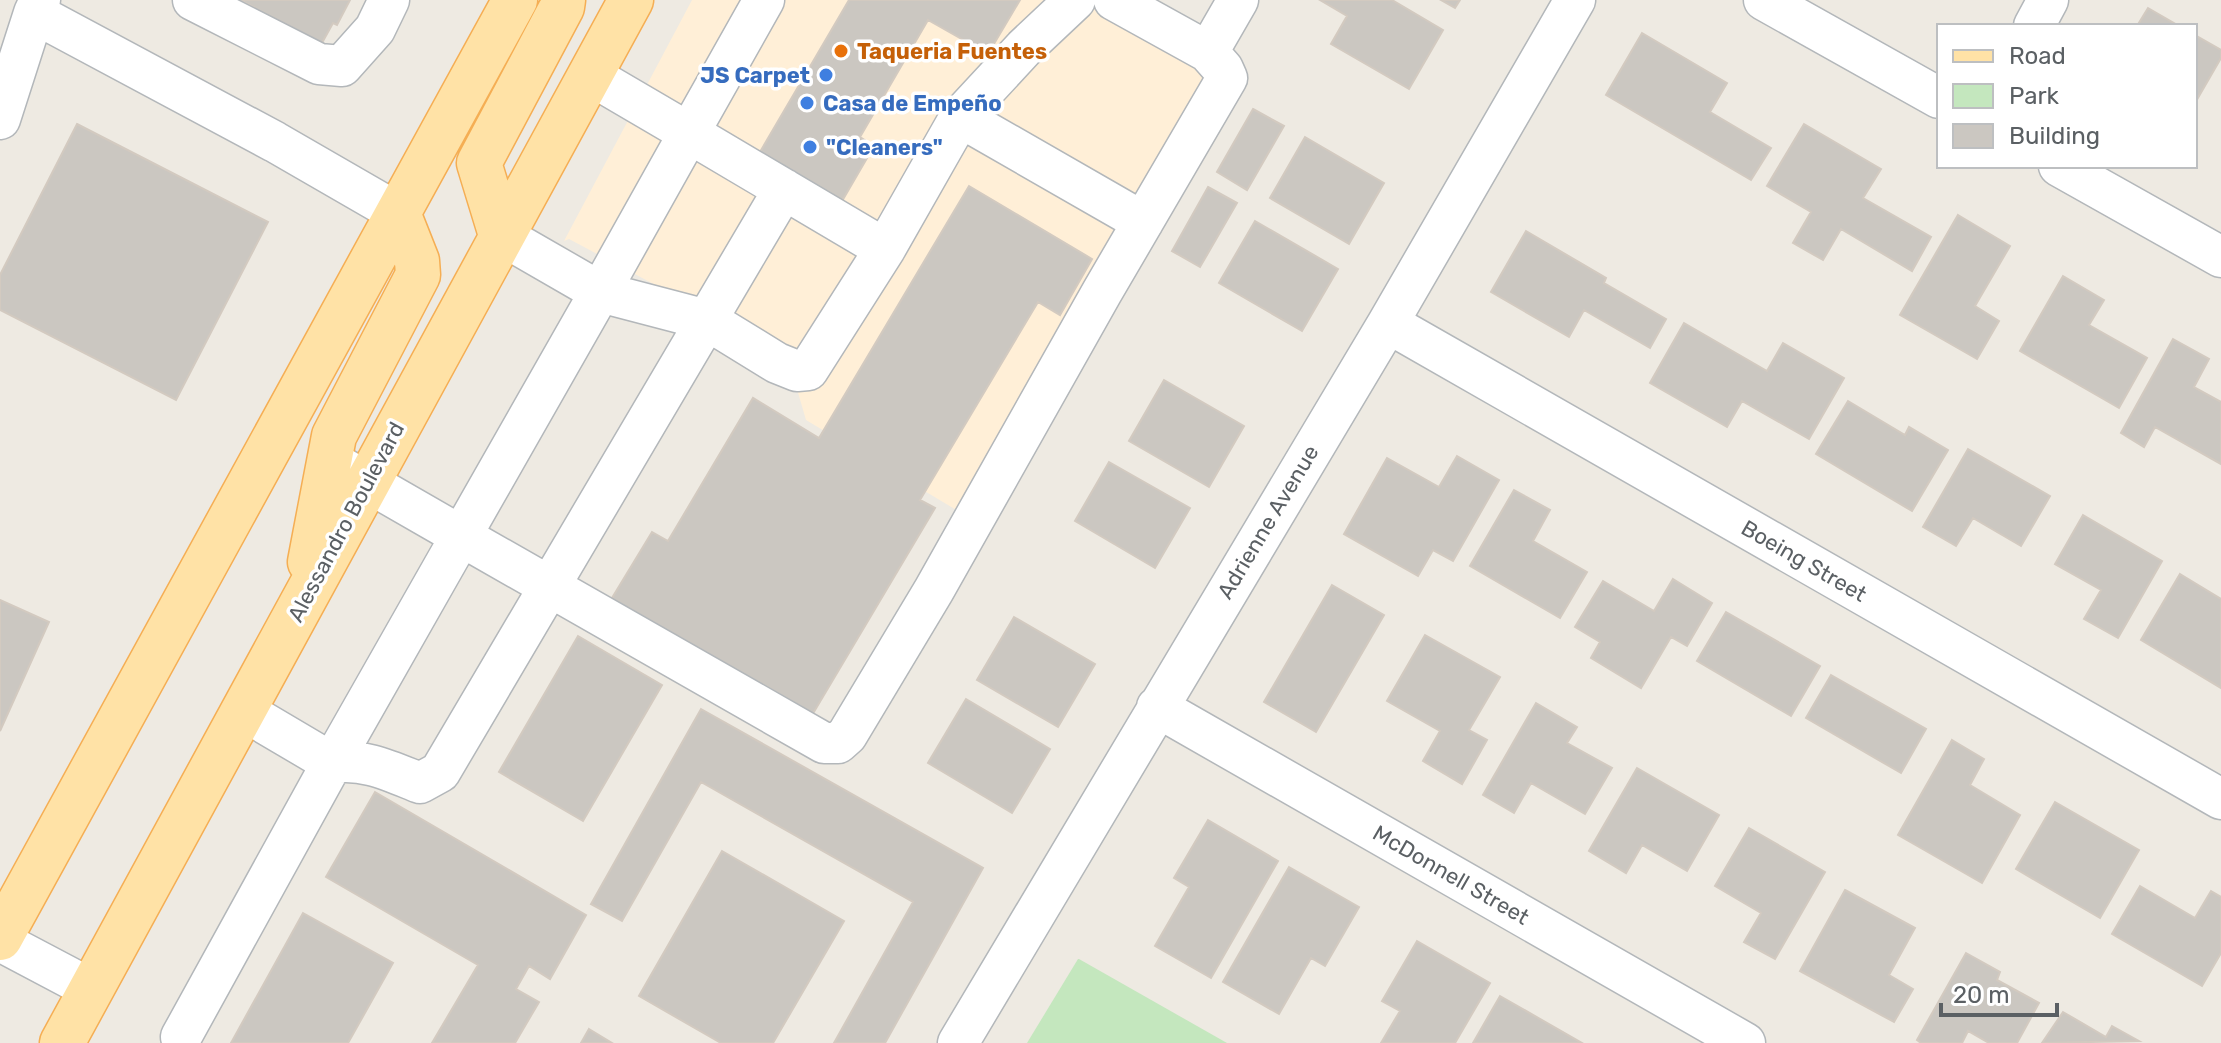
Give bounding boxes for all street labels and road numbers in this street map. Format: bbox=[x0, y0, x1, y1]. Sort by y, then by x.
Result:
street label: Alessandro Boulevard bbox=[282, 417, 410, 627]
street label: Adrienne Avenue bbox=[1211, 440, 1325, 604]
street label: Boeing Street bbox=[1736, 514, 1872, 608]
street label: McDonnell Street bbox=[1368, 819, 1534, 931]

